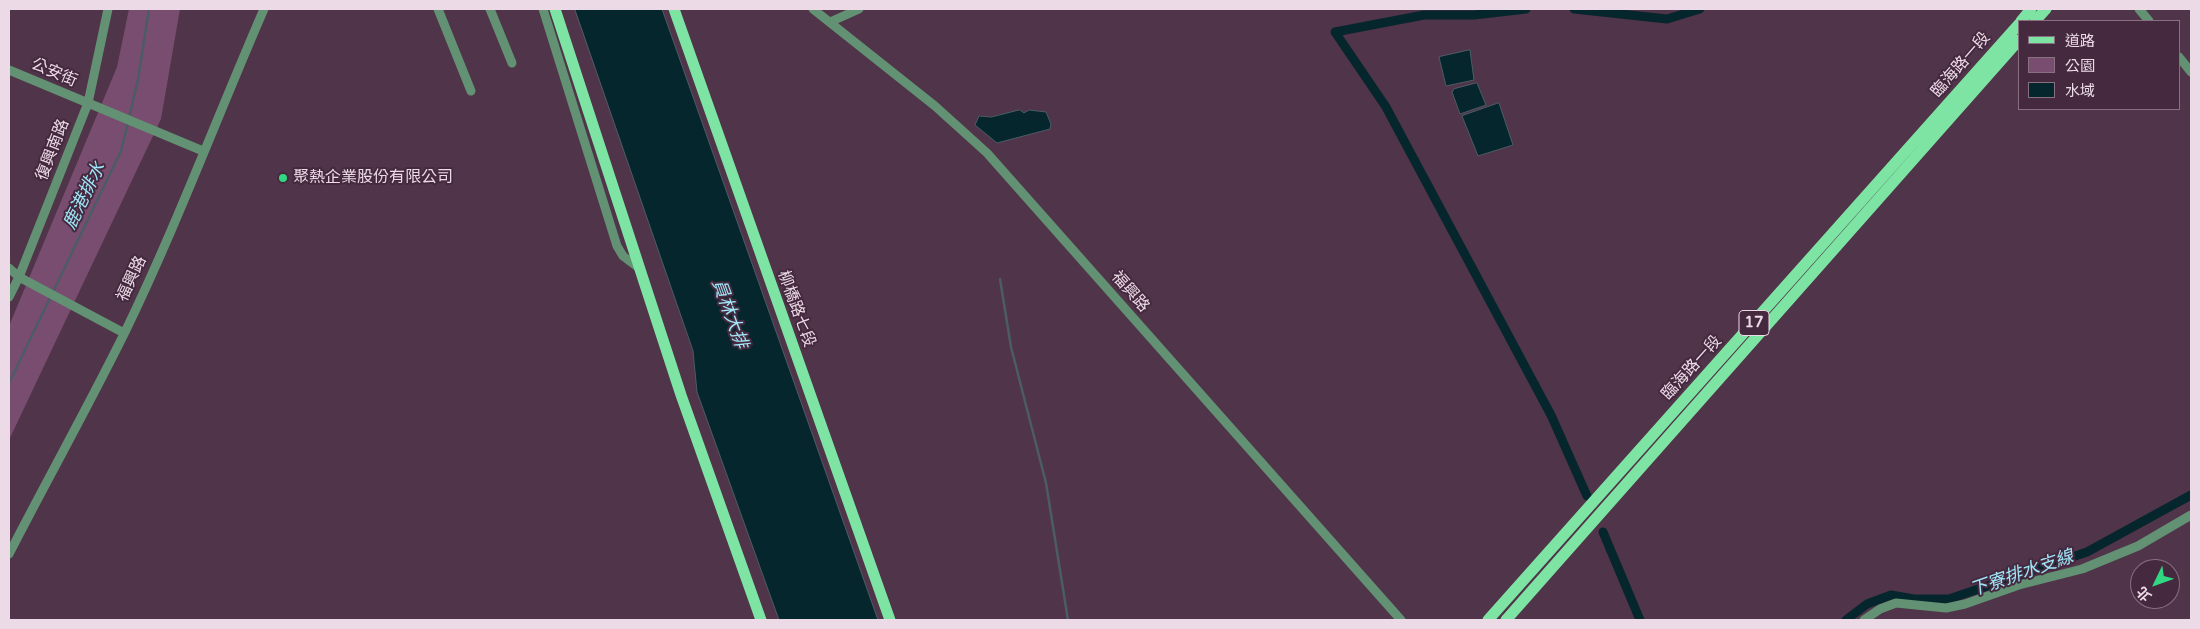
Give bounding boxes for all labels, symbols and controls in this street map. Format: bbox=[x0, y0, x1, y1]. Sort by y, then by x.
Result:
legend bbox=[2018, 20, 2180, 110]
street label: 臨海路一段 bbox=[1928, 29, 1994, 101]
text: 道路 bbox=[2065, 32, 2095, 50]
street label: 公安街 bbox=[28, 55, 80, 91]
text: 公園 bbox=[2065, 57, 2095, 75]
text: 水域 bbox=[2065, 82, 2095, 100]
street label: 復興南路 bbox=[33, 117, 73, 183]
water label: 鹿港排水 bbox=[60, 159, 110, 233]
place label: 聚熱企業股份有限公司 bbox=[293, 168, 453, 188]
marker: 聚熱企業股份有限公司 bbox=[277, 172, 289, 184]
street label: 福興路 bbox=[113, 253, 151, 305]
street label: 柳橋路七段 bbox=[773, 268, 819, 350]
street label: 福興路 bbox=[1107, 268, 1153, 316]
water label: 員林大排 bbox=[707, 276, 751, 352]
road number: 17 bbox=[1739, 310, 1769, 336]
street label: 臨海路一段 bbox=[1658, 332, 1726, 404]
water label: 下寮排水支線 bbox=[1967, 546, 2077, 602]
north arrow bbox=[2130, 559, 2180, 609]
text: 北 bbox=[2133, 583, 2155, 605]

